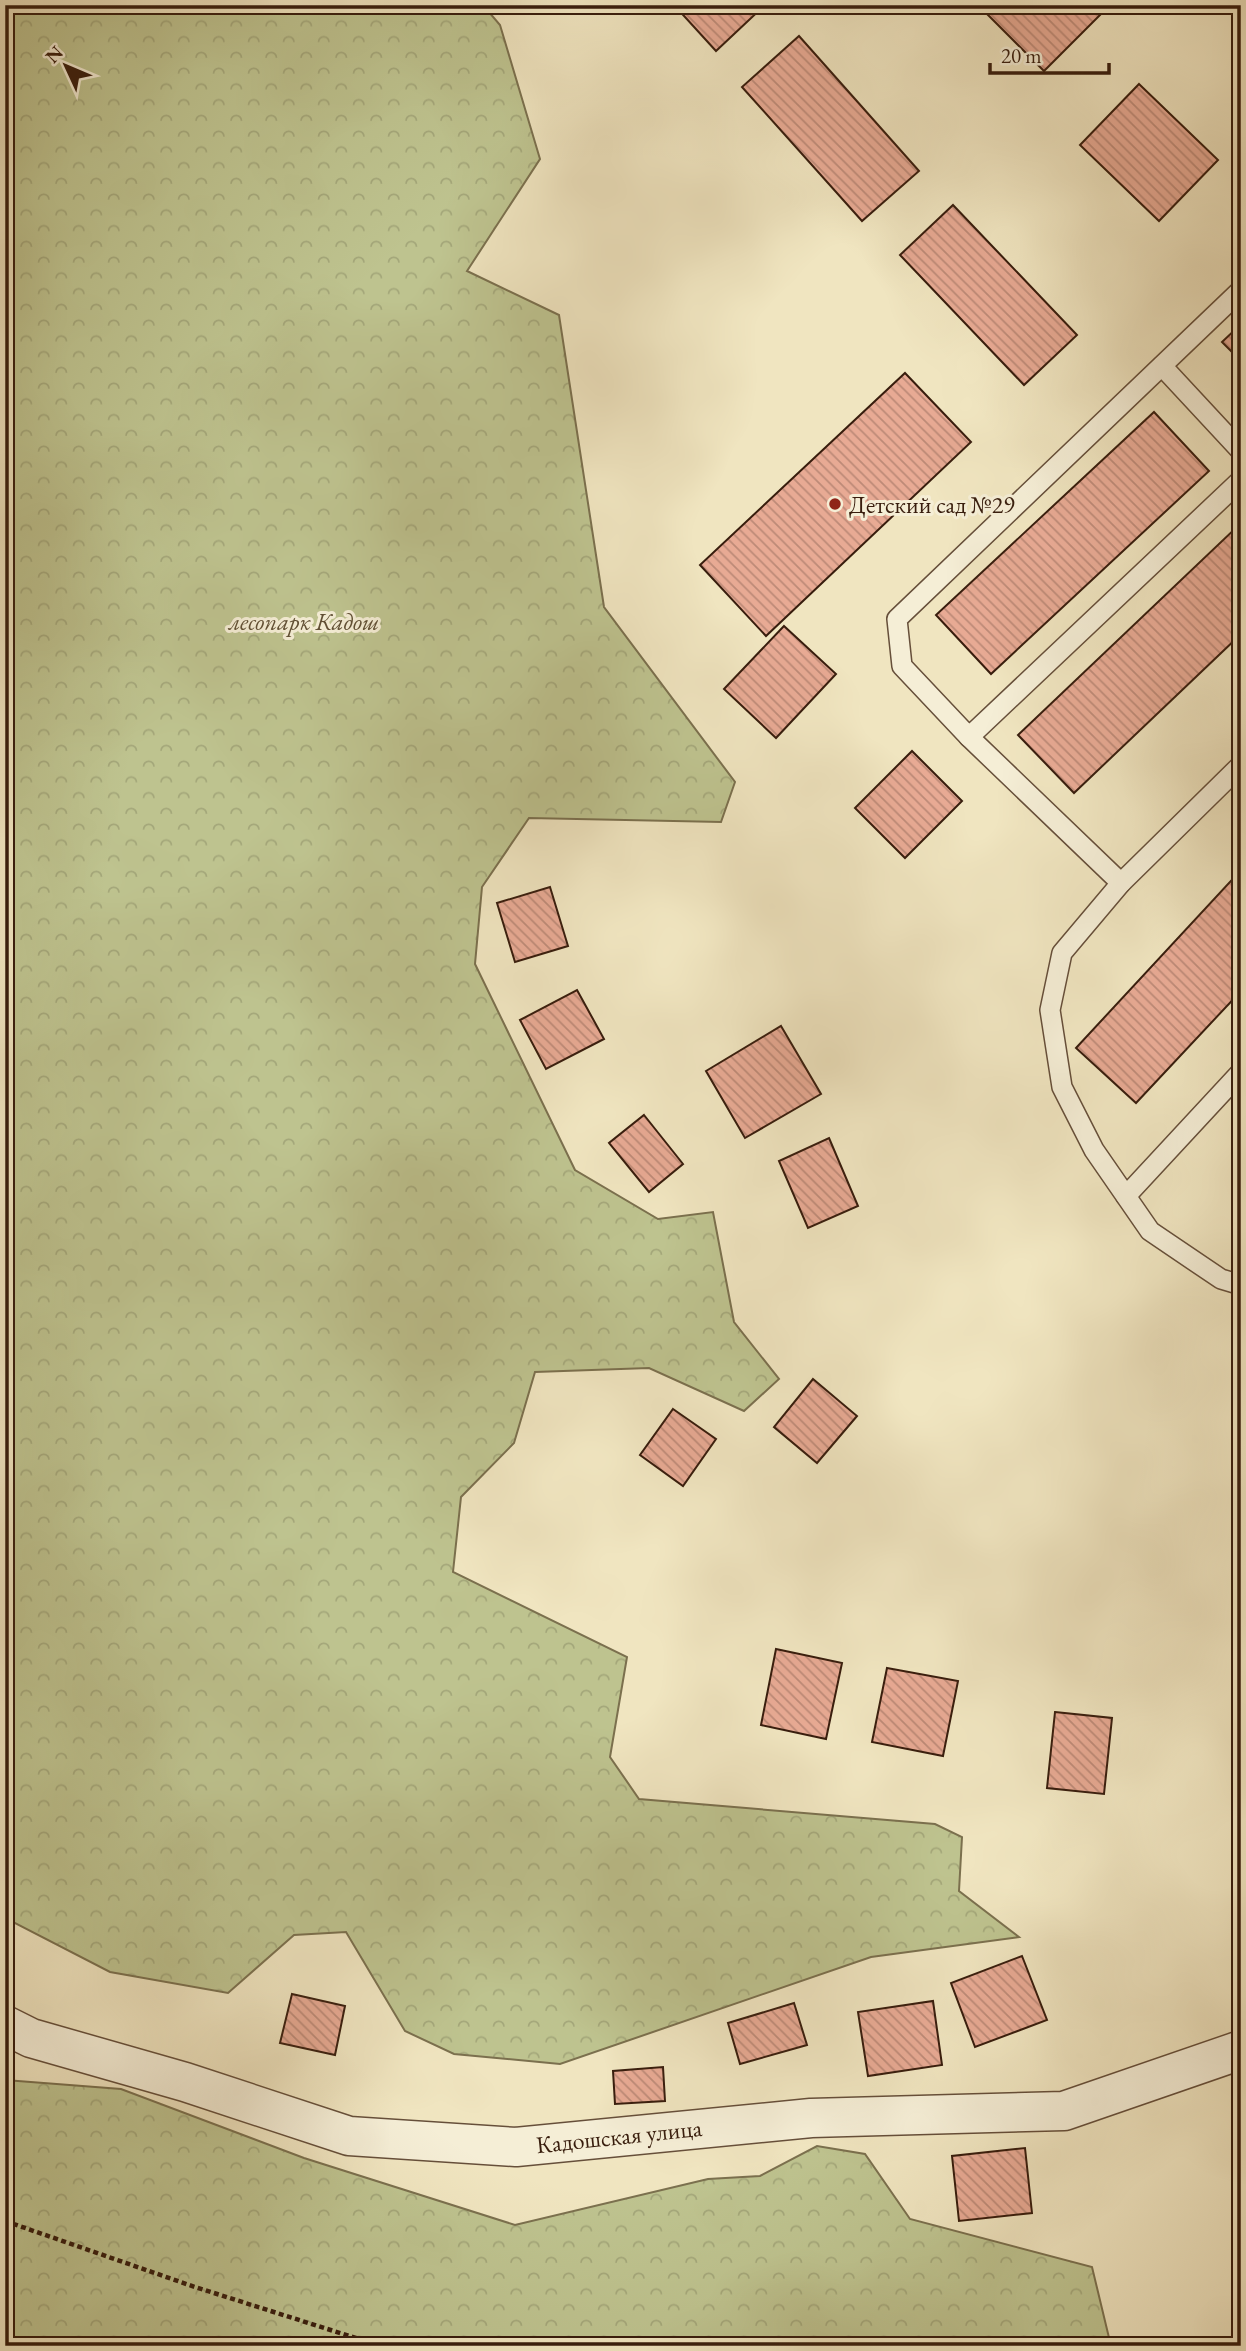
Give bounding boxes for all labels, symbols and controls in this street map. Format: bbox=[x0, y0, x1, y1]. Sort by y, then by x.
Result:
north arrow bbox=[32, 32, 102, 102]
scale bar bbox=[990, 32, 1110, 76]
text: N bbox=[40, 40, 69, 69]
text: 20 m bbox=[1001, 42, 1042, 69]
place label: Детский сад №29 bbox=[849, 489, 1015, 520]
marker: Детский сад №29 bbox=[827, 496, 843, 512]
park label: лесопарк Кадош bbox=[228, 606, 379, 637]
street label: Кадошская улица bbox=[535, 2112, 704, 2160]

